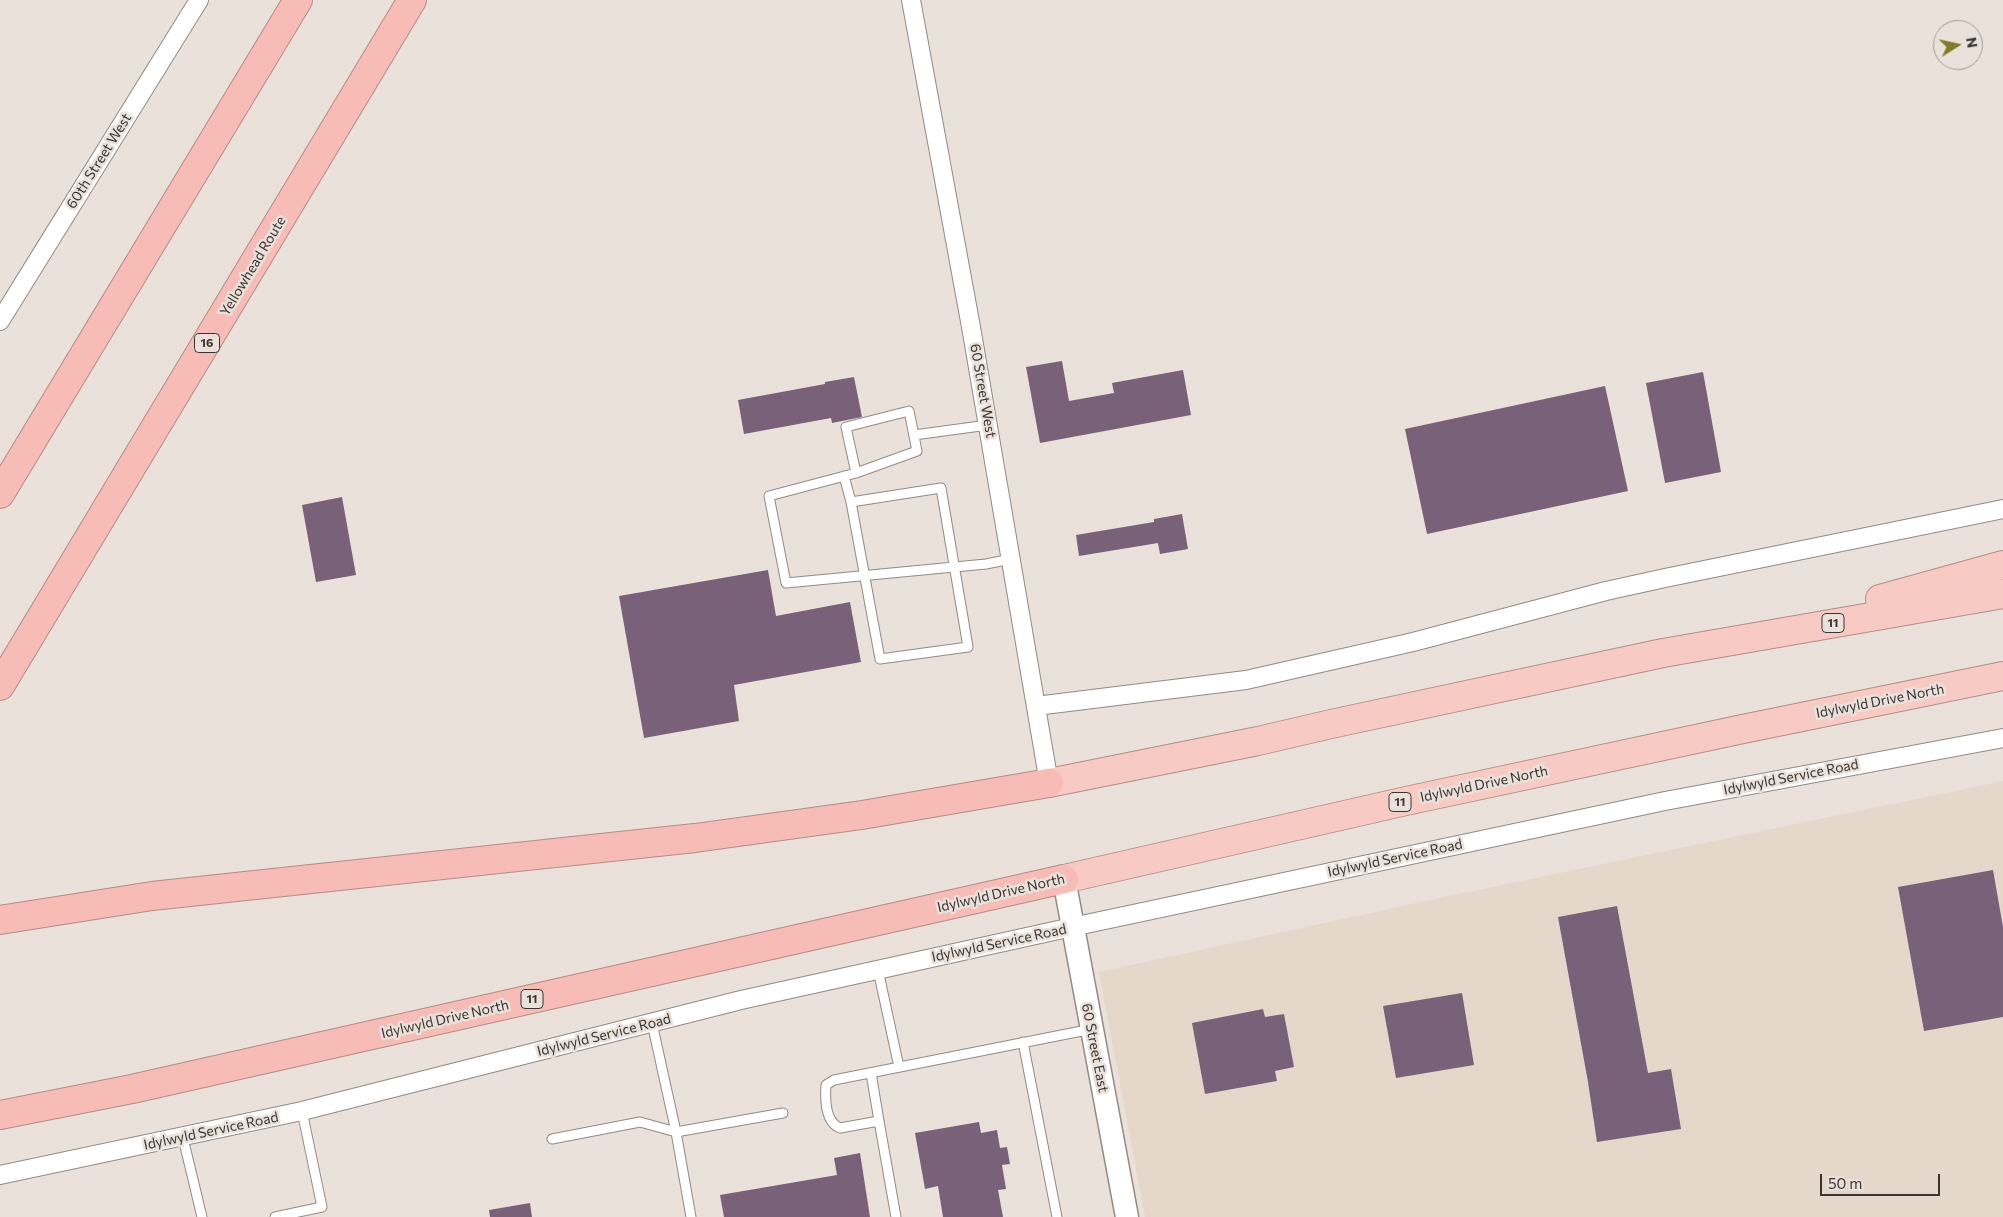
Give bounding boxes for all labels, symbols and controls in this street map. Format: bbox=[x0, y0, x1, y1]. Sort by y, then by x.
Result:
north arrow bbox=[1933, 20, 1983, 70]
text: N bbox=[1963, 36, 1982, 49]
street label: 60th Street West bbox=[63, 110, 135, 212]
street label: Yellowhead Route bbox=[217, 213, 289, 319]
road number: 16 bbox=[194, 333, 220, 352]
street label: 60 Street West bbox=[966, 343, 1000, 439]
road number: 11 bbox=[1822, 614, 1844, 632]
street label: Idylwyld Drive North bbox=[1814, 680, 1946, 722]
street label: Idylwyld Service Road bbox=[1722, 756, 1860, 798]
street label: Idylwyld Drive North bbox=[1419, 762, 1549, 806]
road number: 11 bbox=[1389, 792, 1411, 812]
street label: Idylwyld Service Road bbox=[1326, 836, 1464, 880]
street label: Idylwyld Drive North bbox=[936, 870, 1066, 916]
street label: Idylwyld Service Road bbox=[930, 921, 1068, 965]
road number: 11 bbox=[521, 990, 543, 1009]
street label: Idylwyld Drive North bbox=[380, 996, 510, 1042]
street label: 60 Street East bbox=[1078, 1002, 1112, 1094]
street label: Idylwyld Service Road bbox=[535, 1010, 673, 1060]
street label: Idylwyld Service Road bbox=[142, 1109, 280, 1153]
scale bar bbox=[1823, 1164, 1943, 1196]
text: 50 m bbox=[1828, 1174, 1862, 1192]

